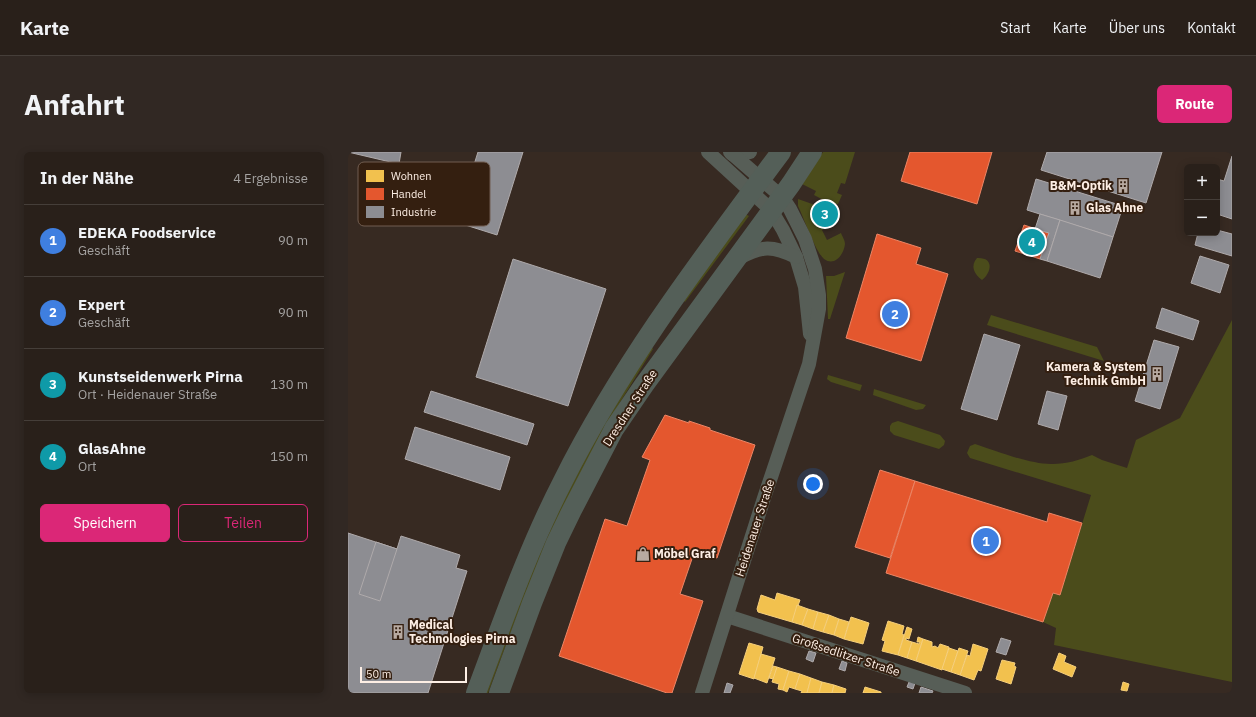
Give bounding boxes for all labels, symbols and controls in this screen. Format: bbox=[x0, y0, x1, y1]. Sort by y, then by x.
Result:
text: Karte bbox=[20, 16, 69, 40]
text: Start bbox=[1000, 19, 1031, 37]
text: Karte bbox=[1053, 19, 1087, 37]
text: Über uns bbox=[1109, 19, 1165, 37]
text: Kontakt bbox=[1187, 19, 1236, 37]
button: Route bbox=[1157, 85, 1232, 123]
text: Anfahrt bbox=[24, 86, 125, 123]
legend bbox=[358, 162, 490, 226]
map controls bbox=[1184, 164, 1220, 236]
button: + bbox=[1184, 164, 1220, 200]
text: In der Nähe bbox=[40, 167, 134, 189]
text: Wohnen bbox=[391, 169, 432, 183]
text: 4 Ergebnisse bbox=[233, 170, 308, 187]
place label: B&M-Optik bbox=[1050, 178, 1112, 193]
building icon: B&M-Optik bbox=[1115, 178, 1131, 194]
text: Handel bbox=[391, 187, 426, 201]
pin: 3 bbox=[812, 199, 838, 229]
building icon: Glas Ahne bbox=[1067, 200, 1083, 216]
place label: Glas Ahne bbox=[1086, 200, 1143, 215]
button: − bbox=[1184, 200, 1220, 236]
text: Industrie bbox=[391, 205, 436, 219]
text: EDEKA Foodservice bbox=[78, 223, 216, 242]
pin: 4 bbox=[1019, 227, 1045, 257]
text: 1 bbox=[49, 232, 57, 249]
text: 90 m bbox=[278, 232, 308, 249]
text: Geschäft bbox=[78, 242, 130, 259]
text: Expert bbox=[78, 295, 125, 314]
pin: 2 bbox=[882, 299, 908, 329]
text: 2 bbox=[49, 304, 57, 321]
text: 90 m bbox=[278, 304, 308, 321]
text: Geschäft bbox=[78, 314, 130, 331]
place label: Kamera & System Technik GmbH bbox=[1046, 359, 1146, 388]
street label: Dresdner Straße bbox=[599, 366, 660, 449]
building icon: Kamera & System Technik GmbH bbox=[1149, 366, 1165, 382]
text: Kunstseidenwerk Pirna bbox=[78, 367, 243, 386]
text: 3 bbox=[49, 376, 57, 393]
text: 130 m bbox=[270, 376, 308, 393]
text: Ort · Heidenauer Straße bbox=[78, 386, 217, 403]
text: GlasAhne bbox=[78, 439, 146, 458]
text: 4 bbox=[49, 448, 57, 465]
text: 150 m bbox=[270, 448, 308, 465]
text: Ort bbox=[78, 458, 97, 475]
your location bbox=[803, 474, 823, 494]
street label: Heidenauer Straße bbox=[732, 477, 777, 579]
button: Speichern bbox=[40, 504, 170, 542]
button: Teilen bbox=[178, 504, 308, 542]
pin: 1 bbox=[973, 526, 999, 556]
shop icon: Möbel Graf bbox=[635, 546, 651, 562]
place label: Möbel Graf bbox=[654, 546, 716, 561]
place label: Medical Technologies Pirna bbox=[409, 617, 516, 646]
building icon: Medical Technologies Pirna bbox=[390, 624, 406, 640]
street label: Großsedlitzer Straße bbox=[790, 630, 902, 679]
scale bar bbox=[360, 665, 467, 684]
text: 50 m bbox=[366, 667, 391, 681]

